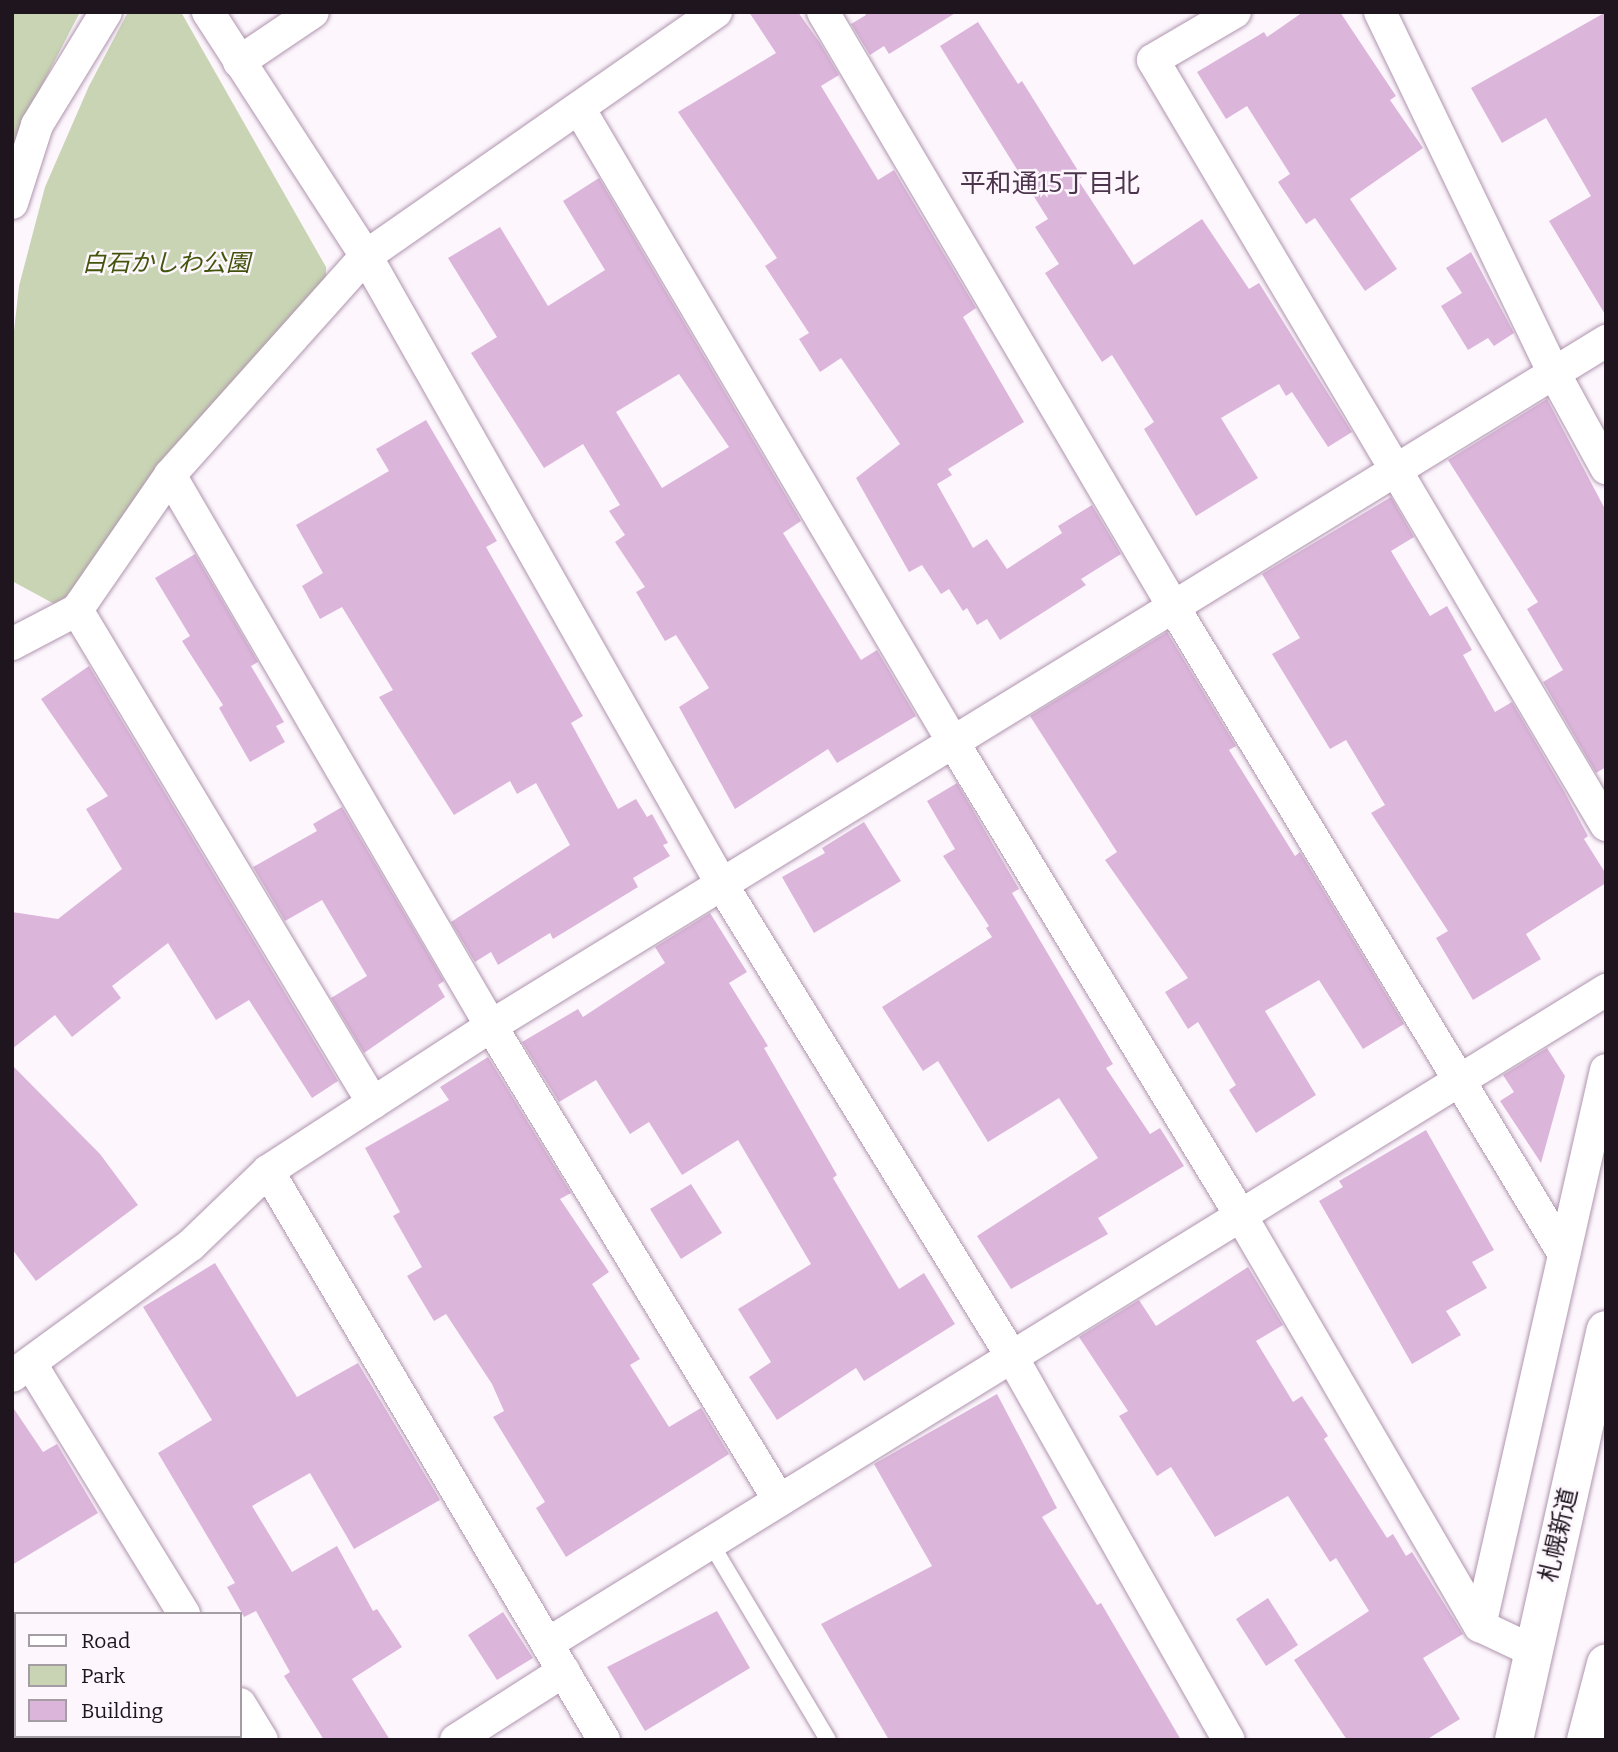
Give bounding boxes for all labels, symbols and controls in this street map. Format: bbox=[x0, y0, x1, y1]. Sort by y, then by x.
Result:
district label: 平和通15丁目北 bbox=[960, 168, 1140, 200]
park label: 白石かしわ公園 bbox=[82, 250, 250, 278]
street label: 札幌新道 bbox=[1534, 1485, 1584, 1585]
legend bbox=[14, 1612, 242, 1738]
text: Road bbox=[81, 1628, 130, 1654]
text: Park bbox=[81, 1663, 125, 1689]
text: Building bbox=[81, 1698, 163, 1724]

